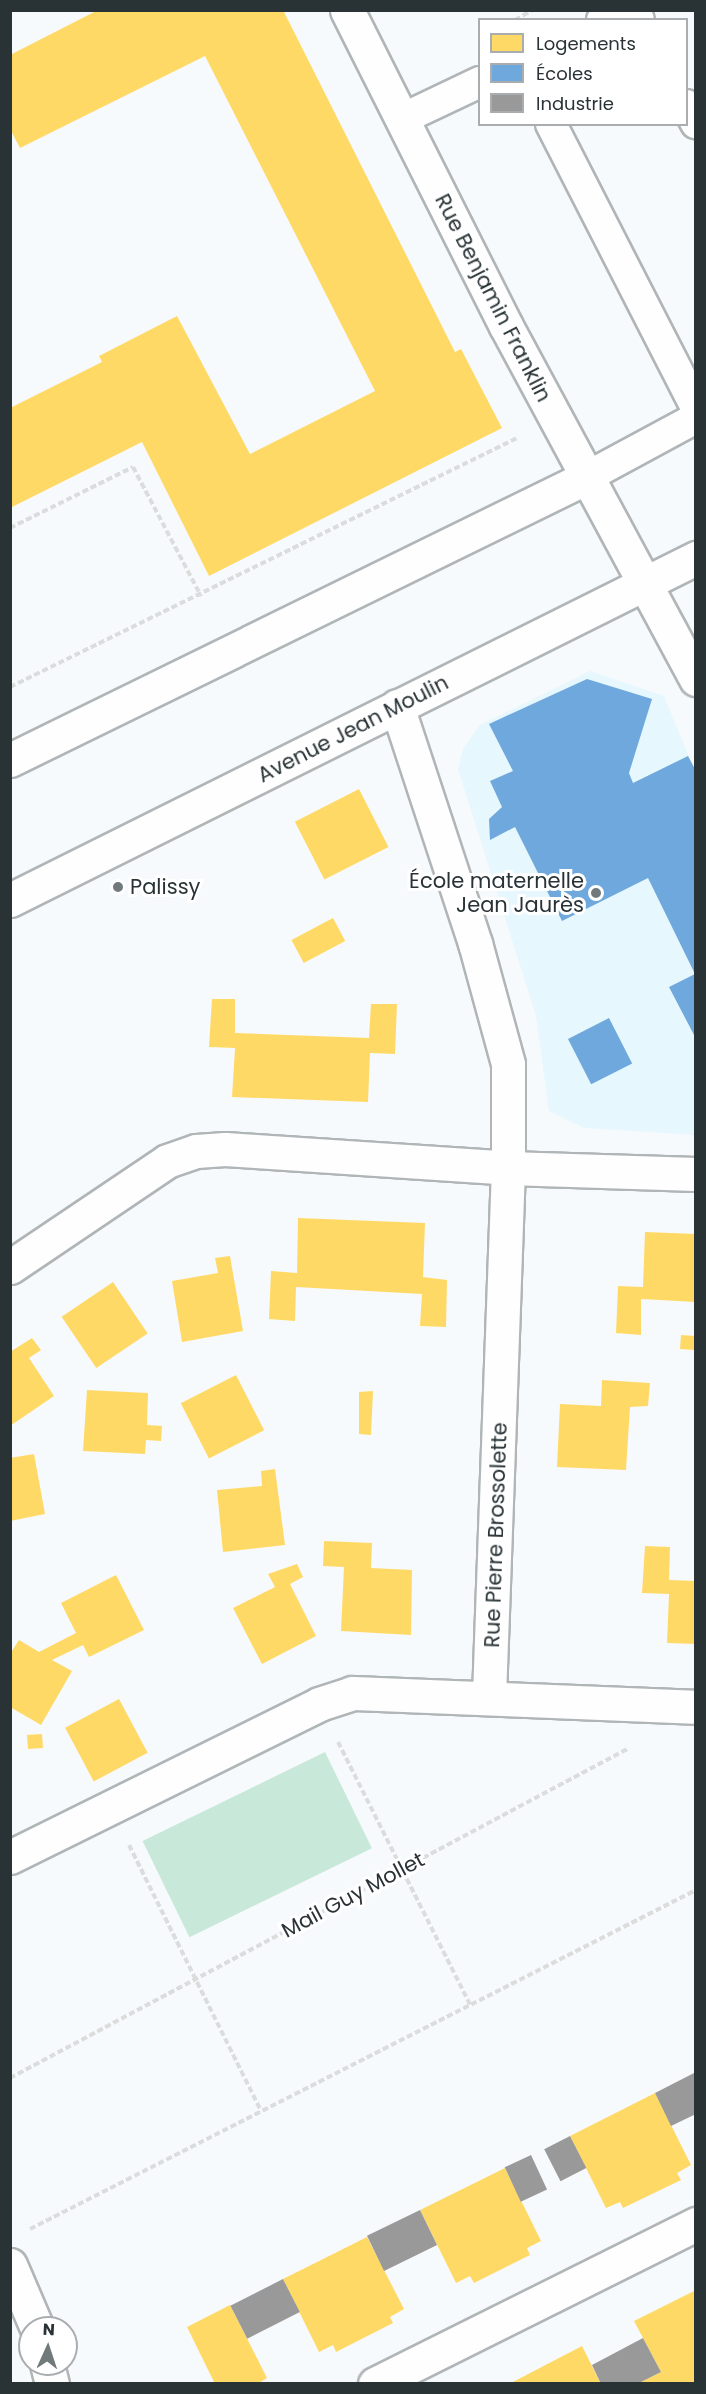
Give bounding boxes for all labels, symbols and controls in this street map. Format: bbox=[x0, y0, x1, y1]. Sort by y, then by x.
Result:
legend bbox=[478, 18, 688, 126]
text: Logements bbox=[536, 31, 636, 56]
text: Écoles bbox=[536, 61, 593, 86]
text: Industrie bbox=[536, 91, 614, 116]
street label: Rue Benjamin Franklin bbox=[430, 190, 556, 406]
street label: Avenue Jean Moulin bbox=[253, 670, 453, 788]
place label: École maternelle Jean Jaurès bbox=[409, 868, 584, 918]
place label: Palissy bbox=[130, 874, 200, 900]
marker: Palissy bbox=[111, 880, 125, 894]
marker: École maternelle Jean Jaurès bbox=[589, 886, 603, 900]
street label: Rue Pierre Brossolette bbox=[479, 1422, 513, 1648]
street label: Mail Guy Mollet bbox=[277, 1847, 429, 1943]
north arrow bbox=[18, 2316, 78, 2376]
text: N bbox=[42, 2318, 55, 2341]

